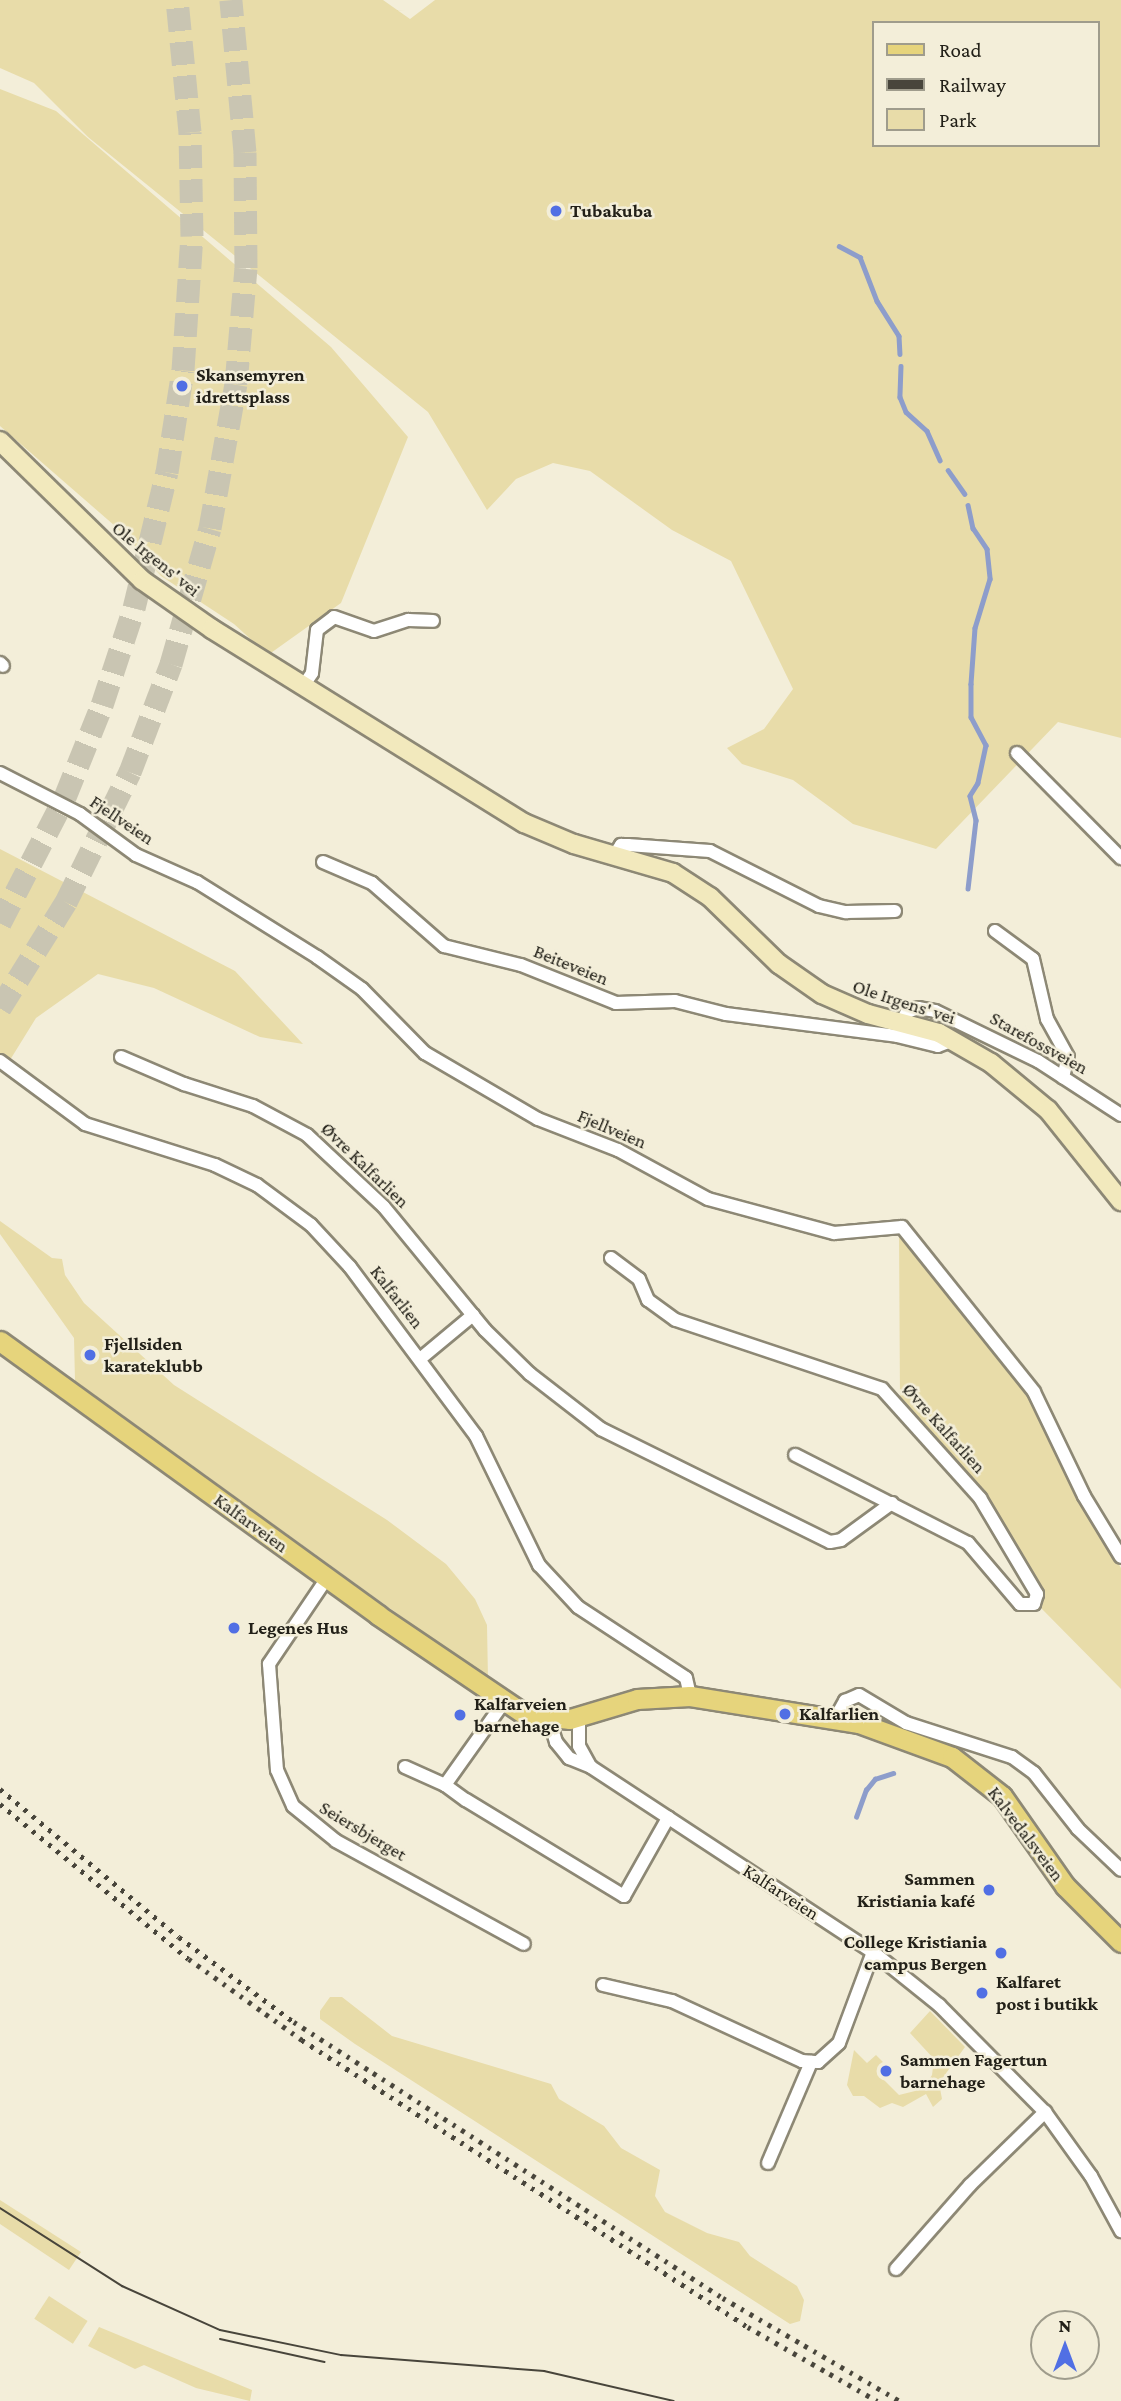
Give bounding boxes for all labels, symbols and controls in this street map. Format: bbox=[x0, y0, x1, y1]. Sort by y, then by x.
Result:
legend bbox=[872, 21, 1100, 147]
text: Road bbox=[939, 38, 982, 62]
text: Railway bbox=[939, 73, 1006, 97]
text: Park bbox=[939, 108, 976, 132]
place label: Tubakuba bbox=[570, 200, 652, 222]
marker: Tubakuba bbox=[548, 203, 564, 219]
place label: Skansemyren idrettsplass bbox=[196, 364, 305, 408]
marker: Skansemyren idrettsplass bbox=[174, 378, 190, 394]
street label: Ole Irgens' vei bbox=[107, 517, 205, 601]
street label: Fjellveien bbox=[86, 790, 158, 850]
street label: Beiteveien bbox=[530, 940, 612, 990]
street label: Ole Irgens' vei bbox=[850, 975, 958, 1029]
street label: Starefossveien bbox=[986, 1007, 1092, 1079]
street label: Fjellveien bbox=[574, 1104, 650, 1154]
street label: Øvre Kalfarlien bbox=[316, 1117, 414, 1213]
street label: Kalfarlien bbox=[365, 1261, 429, 1333]
place label: Fjellsiden karateklubb bbox=[104, 1333, 203, 1377]
marker: Fjellsiden karateklubb bbox=[82, 1347, 98, 1363]
street label: Øvre Kalfarlien bbox=[897, 1378, 991, 1478]
street label: Kalfarveien bbox=[209, 1488, 293, 1558]
place label: Legenes Hus bbox=[248, 1617, 348, 1639]
marker: Legenes Hus bbox=[226, 1620, 242, 1636]
place label: Kalfarveien barnehage bbox=[474, 1693, 567, 1737]
place label: Kalfarlien bbox=[799, 1703, 879, 1725]
marker: Kalfarlien bbox=[777, 1706, 793, 1722]
marker: Kalfarveien barnehage bbox=[452, 1707, 468, 1723]
street label: Kalvedalsveien bbox=[983, 1782, 1069, 1886]
street label: Seiersbjerget bbox=[315, 1796, 411, 1866]
street label: Kalfarveien bbox=[739, 1859, 823, 1925]
place label: Sammen Kristiania kafé bbox=[857, 1868, 975, 1912]
marker: Sammen Kristiania kafé bbox=[981, 1882, 997, 1898]
place label: College Kristiania campus Bergen bbox=[844, 1931, 987, 1975]
marker: College Kristiania campus Bergen bbox=[993, 1945, 1009, 1961]
place label: Kalfaret post i butikk bbox=[996, 1971, 1098, 2015]
marker: Kalfaret post i butikk bbox=[974, 1985, 990, 2001]
place label: Sammen Fagertun barnehage bbox=[900, 2049, 1047, 2093]
marker: Sammen Fagertun barnehage bbox=[878, 2063, 894, 2079]
north arrow bbox=[1030, 2310, 1100, 2380]
text: N bbox=[1059, 2315, 1071, 2336]

